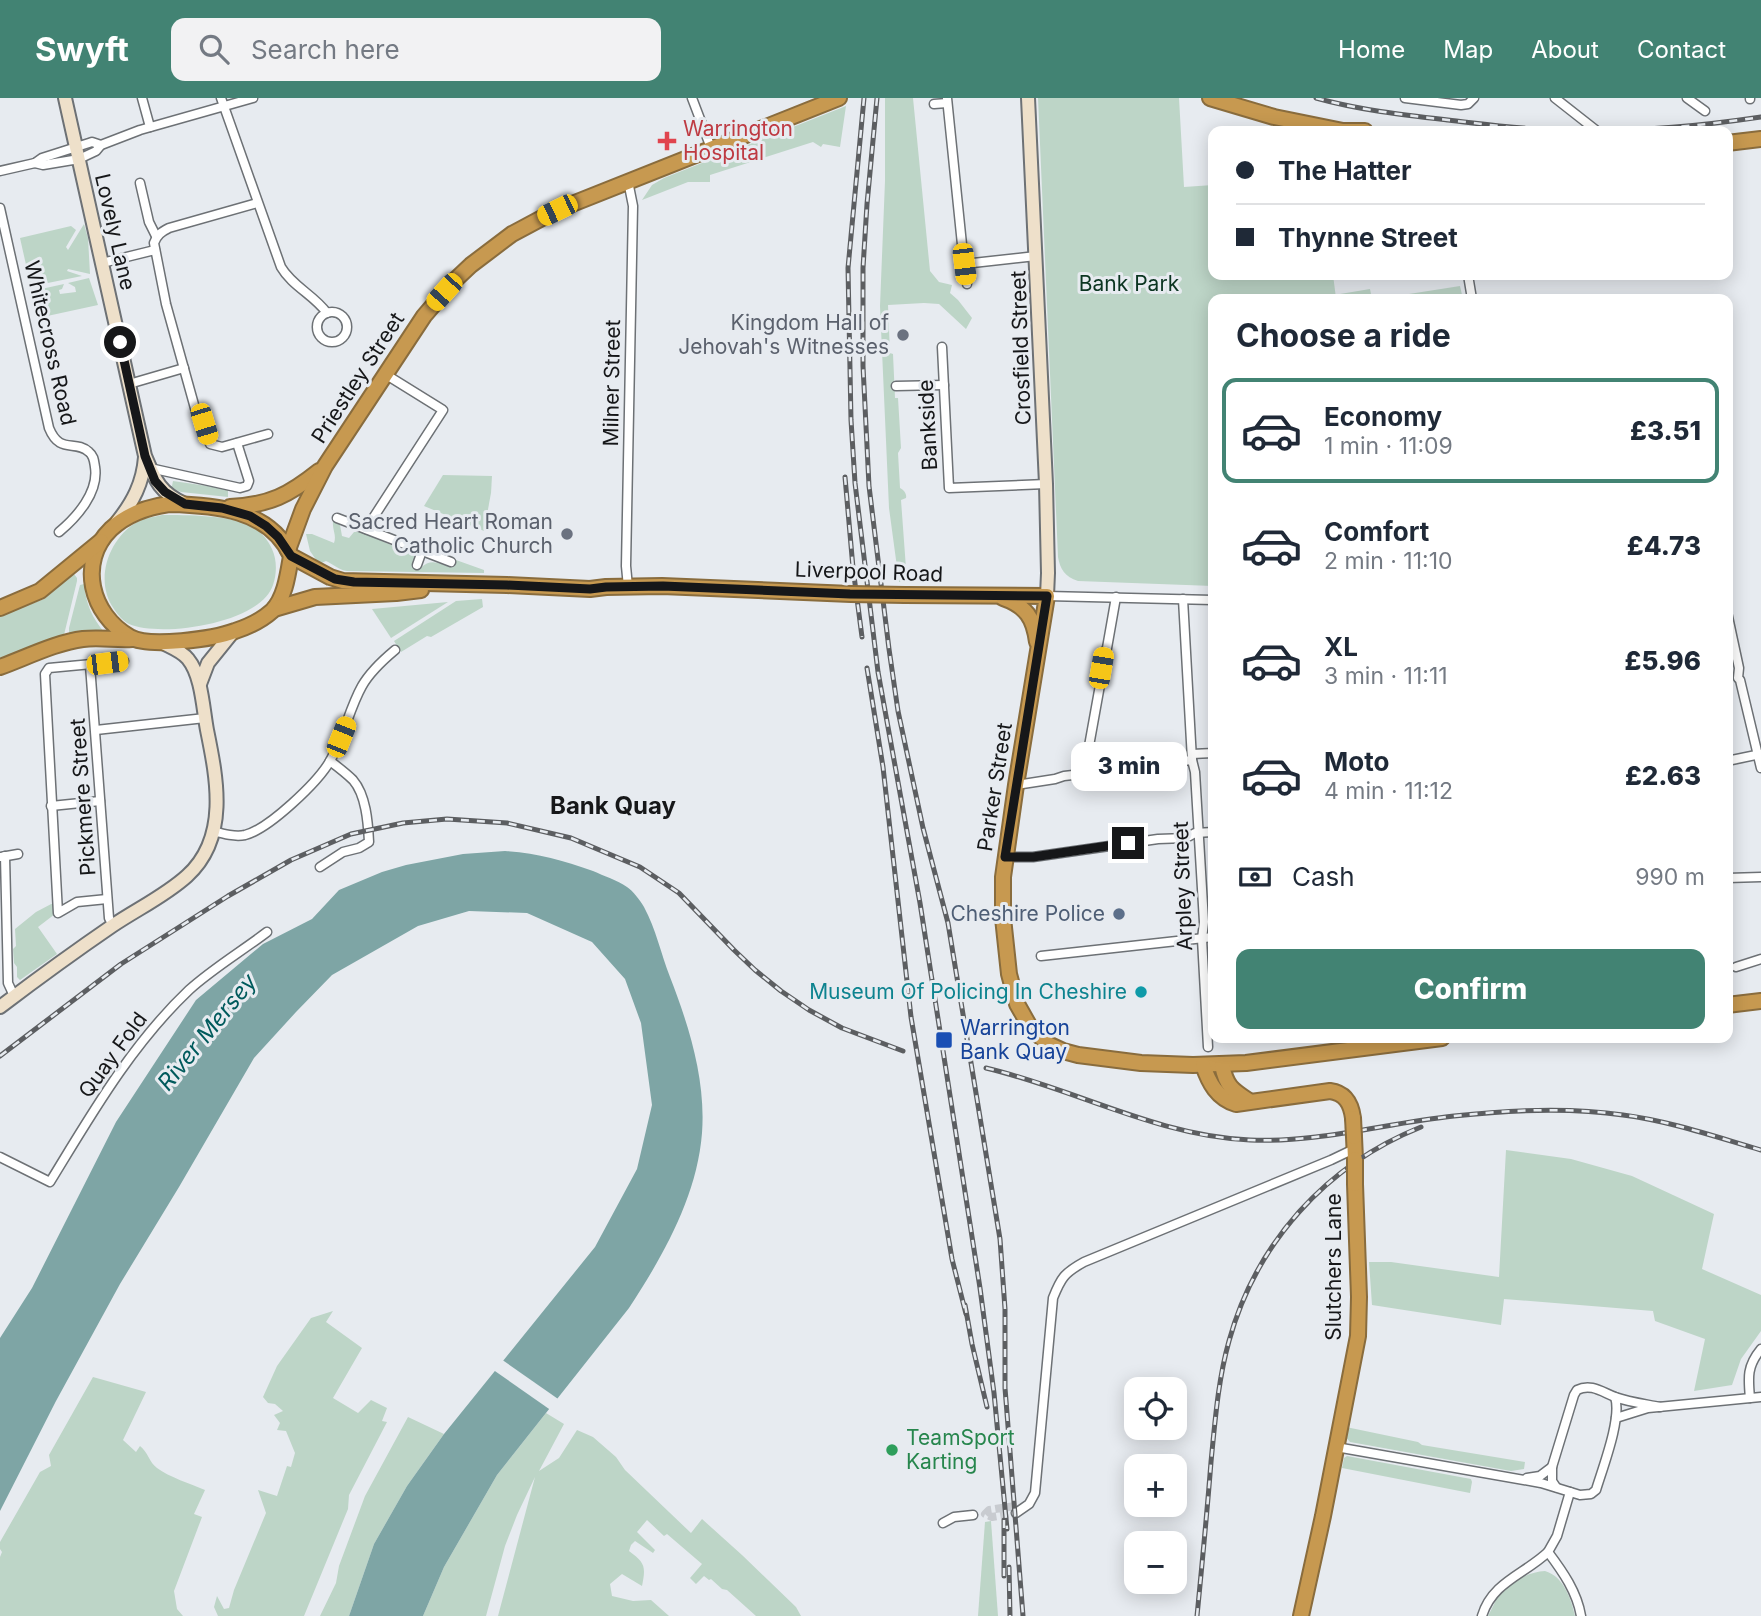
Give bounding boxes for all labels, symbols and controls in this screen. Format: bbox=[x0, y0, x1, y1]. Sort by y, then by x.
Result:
search box bbox=[171, 18, 661, 81]
text: Swyft bbox=[35, 29, 129, 69]
icon: search bbox=[195, 30, 233, 68]
text: Search here bbox=[251, 34, 400, 65]
text: Home bbox=[1338, 35, 1405, 64]
text: Map bbox=[1443, 35, 1493, 64]
text: About bbox=[1531, 35, 1599, 64]
text: Contact bbox=[1637, 35, 1726, 64]
place label: Warrington Hospital bbox=[683, 116, 793, 165]
marker: Warrington Hospital bbox=[657, 131, 677, 151]
text: The Hatter bbox=[1278, 155, 1412, 186]
street label: Lovely Lane bbox=[90, 171, 141, 293]
car bbox=[534, 191, 581, 229]
text: Thynne Street bbox=[1278, 222, 1458, 253]
car bbox=[952, 242, 977, 286]
street label: Whitecross Road bbox=[19, 258, 82, 428]
car bbox=[423, 269, 466, 315]
street label: Crosfield Street bbox=[1005, 270, 1036, 426]
park label: Bank Park bbox=[1079, 271, 1180, 296]
street label: Priestley Street bbox=[306, 308, 409, 448]
place label: Kingdom Hall of Jehovah's Witnesses bbox=[678, 310, 889, 359]
text: Choose a ride bbox=[1236, 316, 1451, 355]
street label: Milner Street bbox=[598, 319, 625, 447]
route start bbox=[104, 326, 136, 358]
marker: Kingdom Hall of Jehovah's Witnesses bbox=[895, 327, 911, 343]
street label: Bankside bbox=[913, 379, 942, 471]
icon: car bbox=[1240, 399, 1303, 462]
car bbox=[188, 401, 221, 447]
text: Economy bbox=[1324, 401, 1442, 432]
text: £3.51 bbox=[1630, 415, 1701, 446]
text: 1 min · 11:09 bbox=[1324, 432, 1453, 460]
place label: Sacred Heart Roman Catholic Church bbox=[348, 509, 553, 558]
icon: car bbox=[1240, 514, 1303, 577]
text: Comfort bbox=[1324, 516, 1429, 547]
marker: Sacred Heart Roman Catholic Church bbox=[559, 526, 575, 542]
text: £4.73 bbox=[1627, 530, 1701, 561]
text: 2 min · 11:10 bbox=[1324, 547, 1453, 575]
street label: Liverpool Road bbox=[794, 556, 944, 587]
icon: car bbox=[1240, 629, 1303, 692]
text: XL bbox=[1324, 631, 1358, 662]
car bbox=[1088, 645, 1115, 691]
text: £5.96 bbox=[1625, 645, 1701, 676]
car bbox=[85, 650, 130, 676]
text: 3 min · 11:11 bbox=[1324, 662, 1448, 690]
car bbox=[324, 714, 359, 760]
street label: Pickmere Street bbox=[65, 717, 100, 877]
street label: Parker Street bbox=[972, 721, 1017, 853]
callout: 3 min bbox=[1070, 742, 1186, 790]
icon: car bbox=[1240, 744, 1303, 807]
text: Moto bbox=[1324, 746, 1389, 777]
text: 3 min bbox=[1098, 752, 1160, 780]
text: £2.63 bbox=[1625, 760, 1701, 791]
text: 4 min · 11:12 bbox=[1324, 777, 1453, 805]
district label: Bank Quay bbox=[550, 791, 677, 820]
street label: Arpley Street bbox=[1168, 821, 1197, 951]
route end bbox=[1112, 827, 1144, 859]
icon: cash bbox=[1236, 858, 1274, 896]
text: Cash bbox=[1292, 861, 1355, 892]
text: 990 m bbox=[1635, 863, 1705, 891]
place label: Cheshire Police bbox=[950, 901, 1105, 926]
marker: Cheshire Police bbox=[1111, 906, 1127, 922]
button: Confirm bbox=[1236, 949, 1705, 1029]
water label: River Mersey bbox=[152, 967, 263, 1096]
place label: Museum Of Policing In Cheshire bbox=[809, 979, 1127, 1004]
marker: Museum Of Policing In Cheshire bbox=[1133, 984, 1149, 1000]
street label: Quay Fold bbox=[73, 1007, 152, 1102]
place label: Warrington Bank Quay bbox=[960, 1015, 1070, 1064]
marker: Warrington Bank Quay bbox=[934, 1030, 954, 1050]
street label: Slutchers Lane bbox=[1321, 1193, 1346, 1341]
map controls bbox=[1124, 1377, 1187, 1594]
button: locate bbox=[1124, 1377, 1187, 1440]
place label: TeamSport Karting bbox=[906, 1425, 1015, 1474]
marker: TeamSport Karting bbox=[884, 1442, 900, 1458]
button: + bbox=[1124, 1454, 1187, 1517]
button: − bbox=[1124, 1531, 1187, 1594]

